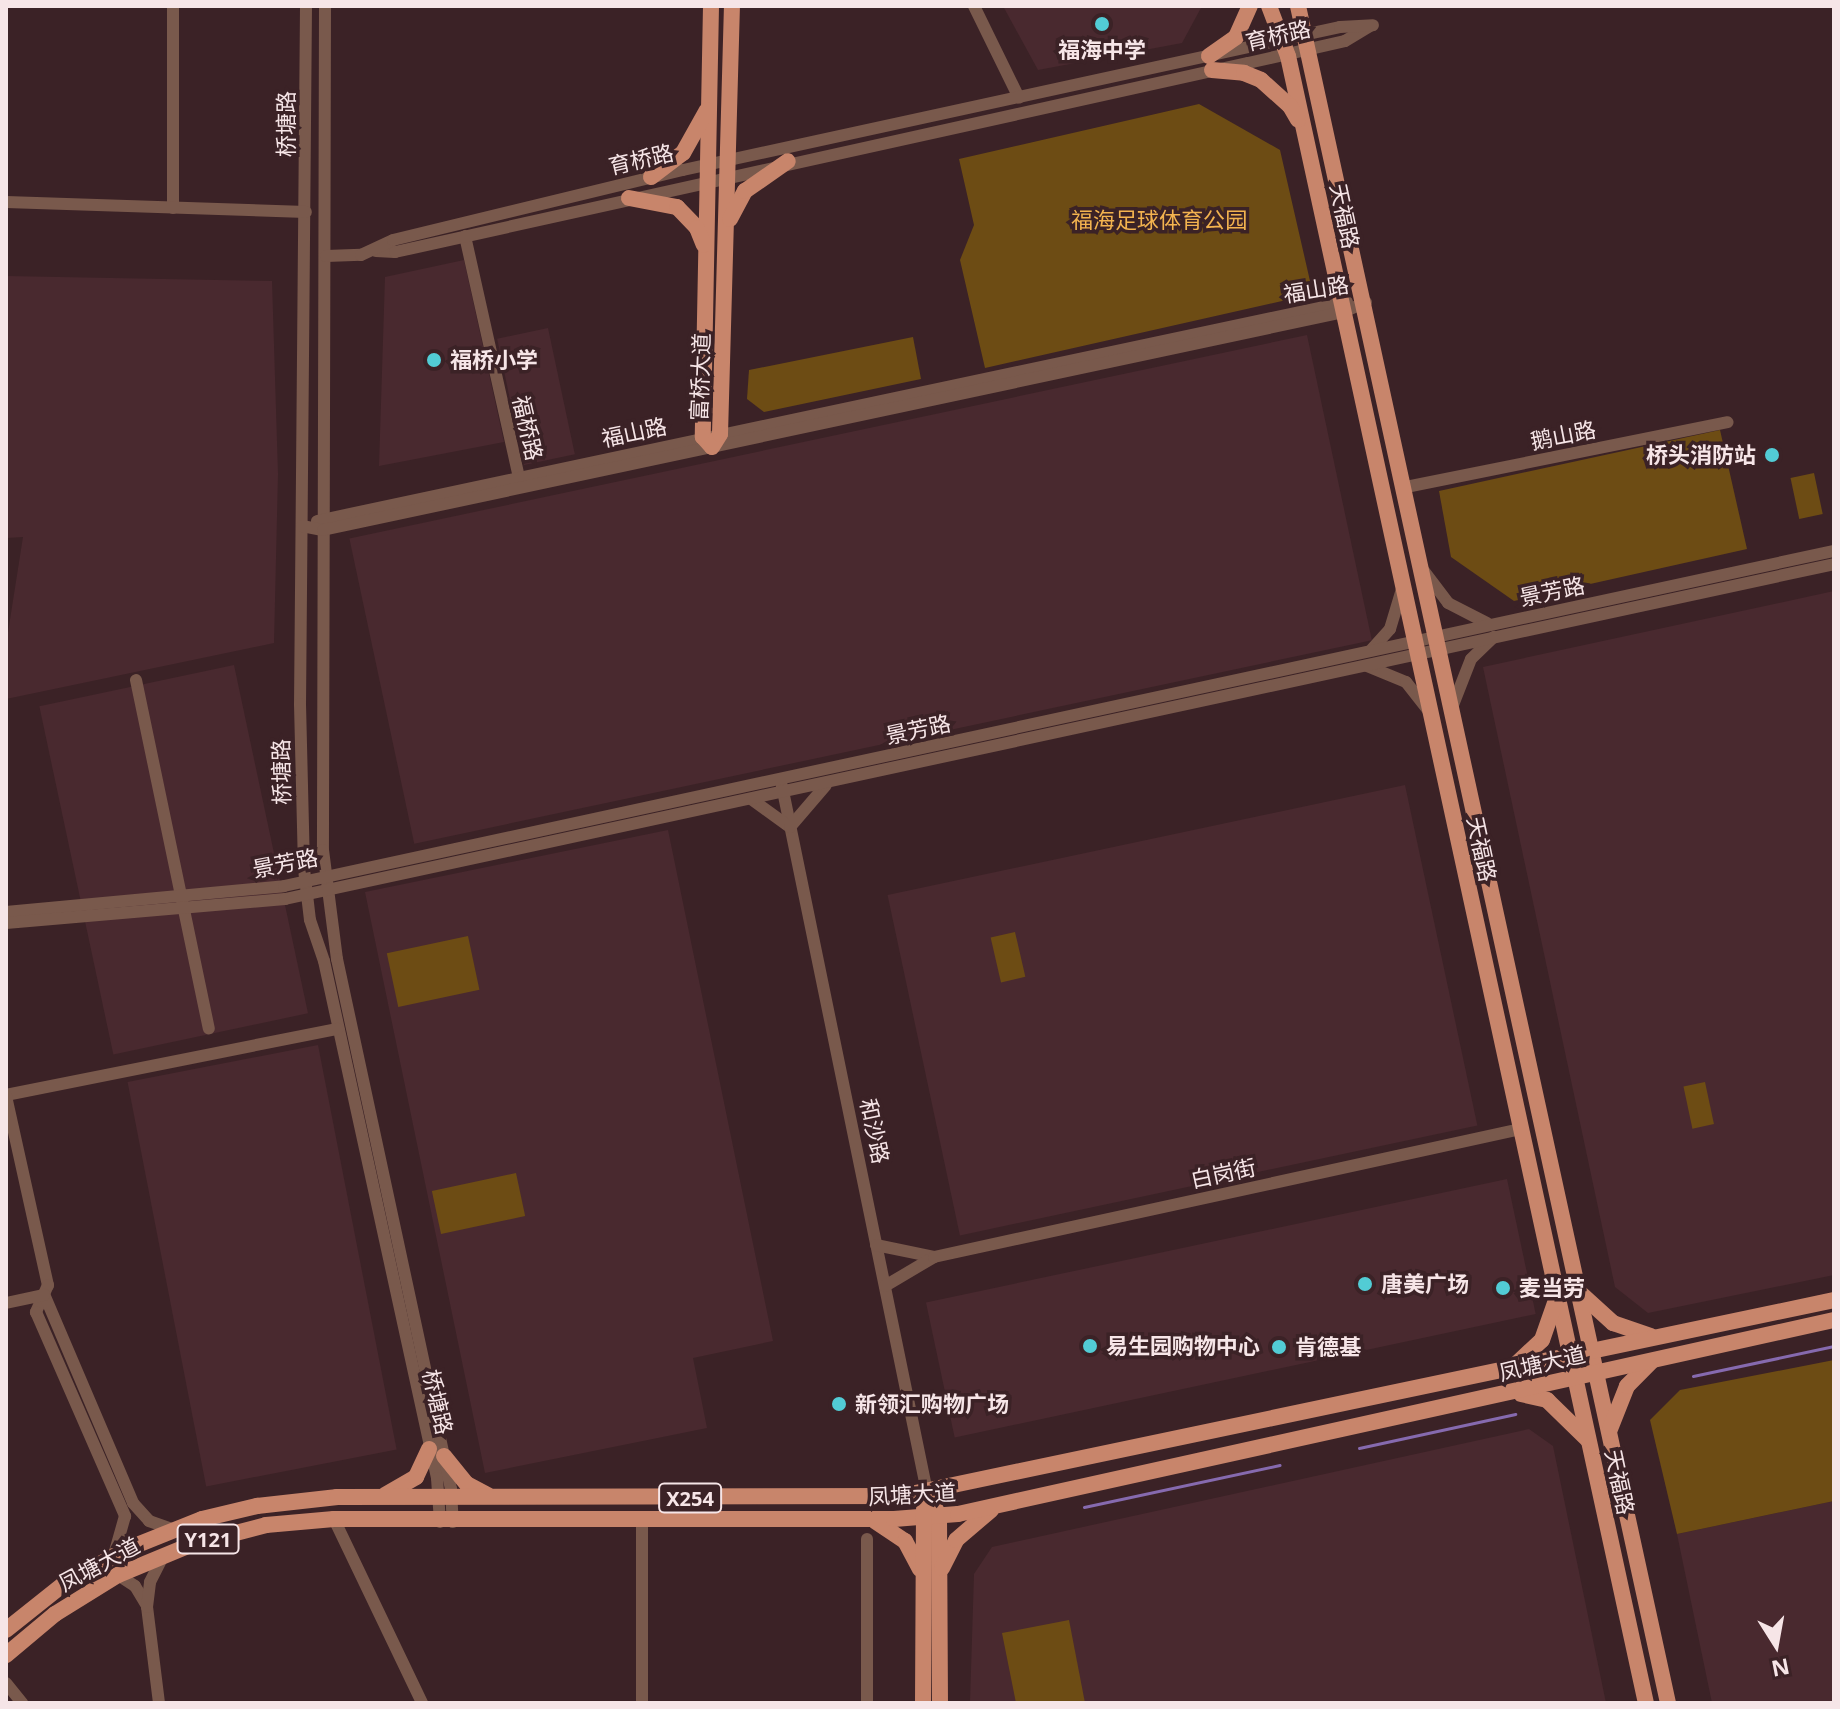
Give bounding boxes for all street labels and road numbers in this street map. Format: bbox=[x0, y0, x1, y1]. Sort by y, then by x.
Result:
street label: 育桥路 bbox=[1243, 15, 1313, 55]
street label: 桥塘路 bbox=[273, 91, 299, 157]
street label: 育桥路 bbox=[606, 139, 676, 179]
street label: 天福路 bbox=[1325, 181, 1365, 251]
street label: 福山路 bbox=[1281, 271, 1351, 307]
street label: 富桥大道 bbox=[685, 333, 715, 421]
street label: 福桥路 bbox=[508, 393, 548, 463]
street label: 福山路 bbox=[599, 412, 669, 452]
street label: 鹅山路 bbox=[1528, 416, 1598, 454]
street label: 景芳路 bbox=[1517, 571, 1587, 611]
street label: 景芳路 bbox=[883, 709, 953, 749]
street label: 桥塘路 bbox=[267, 739, 295, 805]
street label: 天福路 bbox=[1462, 814, 1502, 884]
street label: 景芳路 bbox=[250, 844, 320, 882]
street label: 和沙路 bbox=[855, 1096, 895, 1166]
street label: 白岗街 bbox=[1188, 1153, 1258, 1193]
street label: 凤塘大道 bbox=[1496, 1340, 1588, 1386]
street label: 桥塘路 bbox=[418, 1367, 458, 1437]
street label: 天福路 bbox=[1600, 1447, 1640, 1517]
street label: 凤塘大道 bbox=[867, 1479, 957, 1509]
road number: X254 bbox=[658, 1482, 722, 1514]
road number: Y121 bbox=[176, 1523, 240, 1555]
street label: 凤塘大道 bbox=[54, 1532, 144, 1596]

